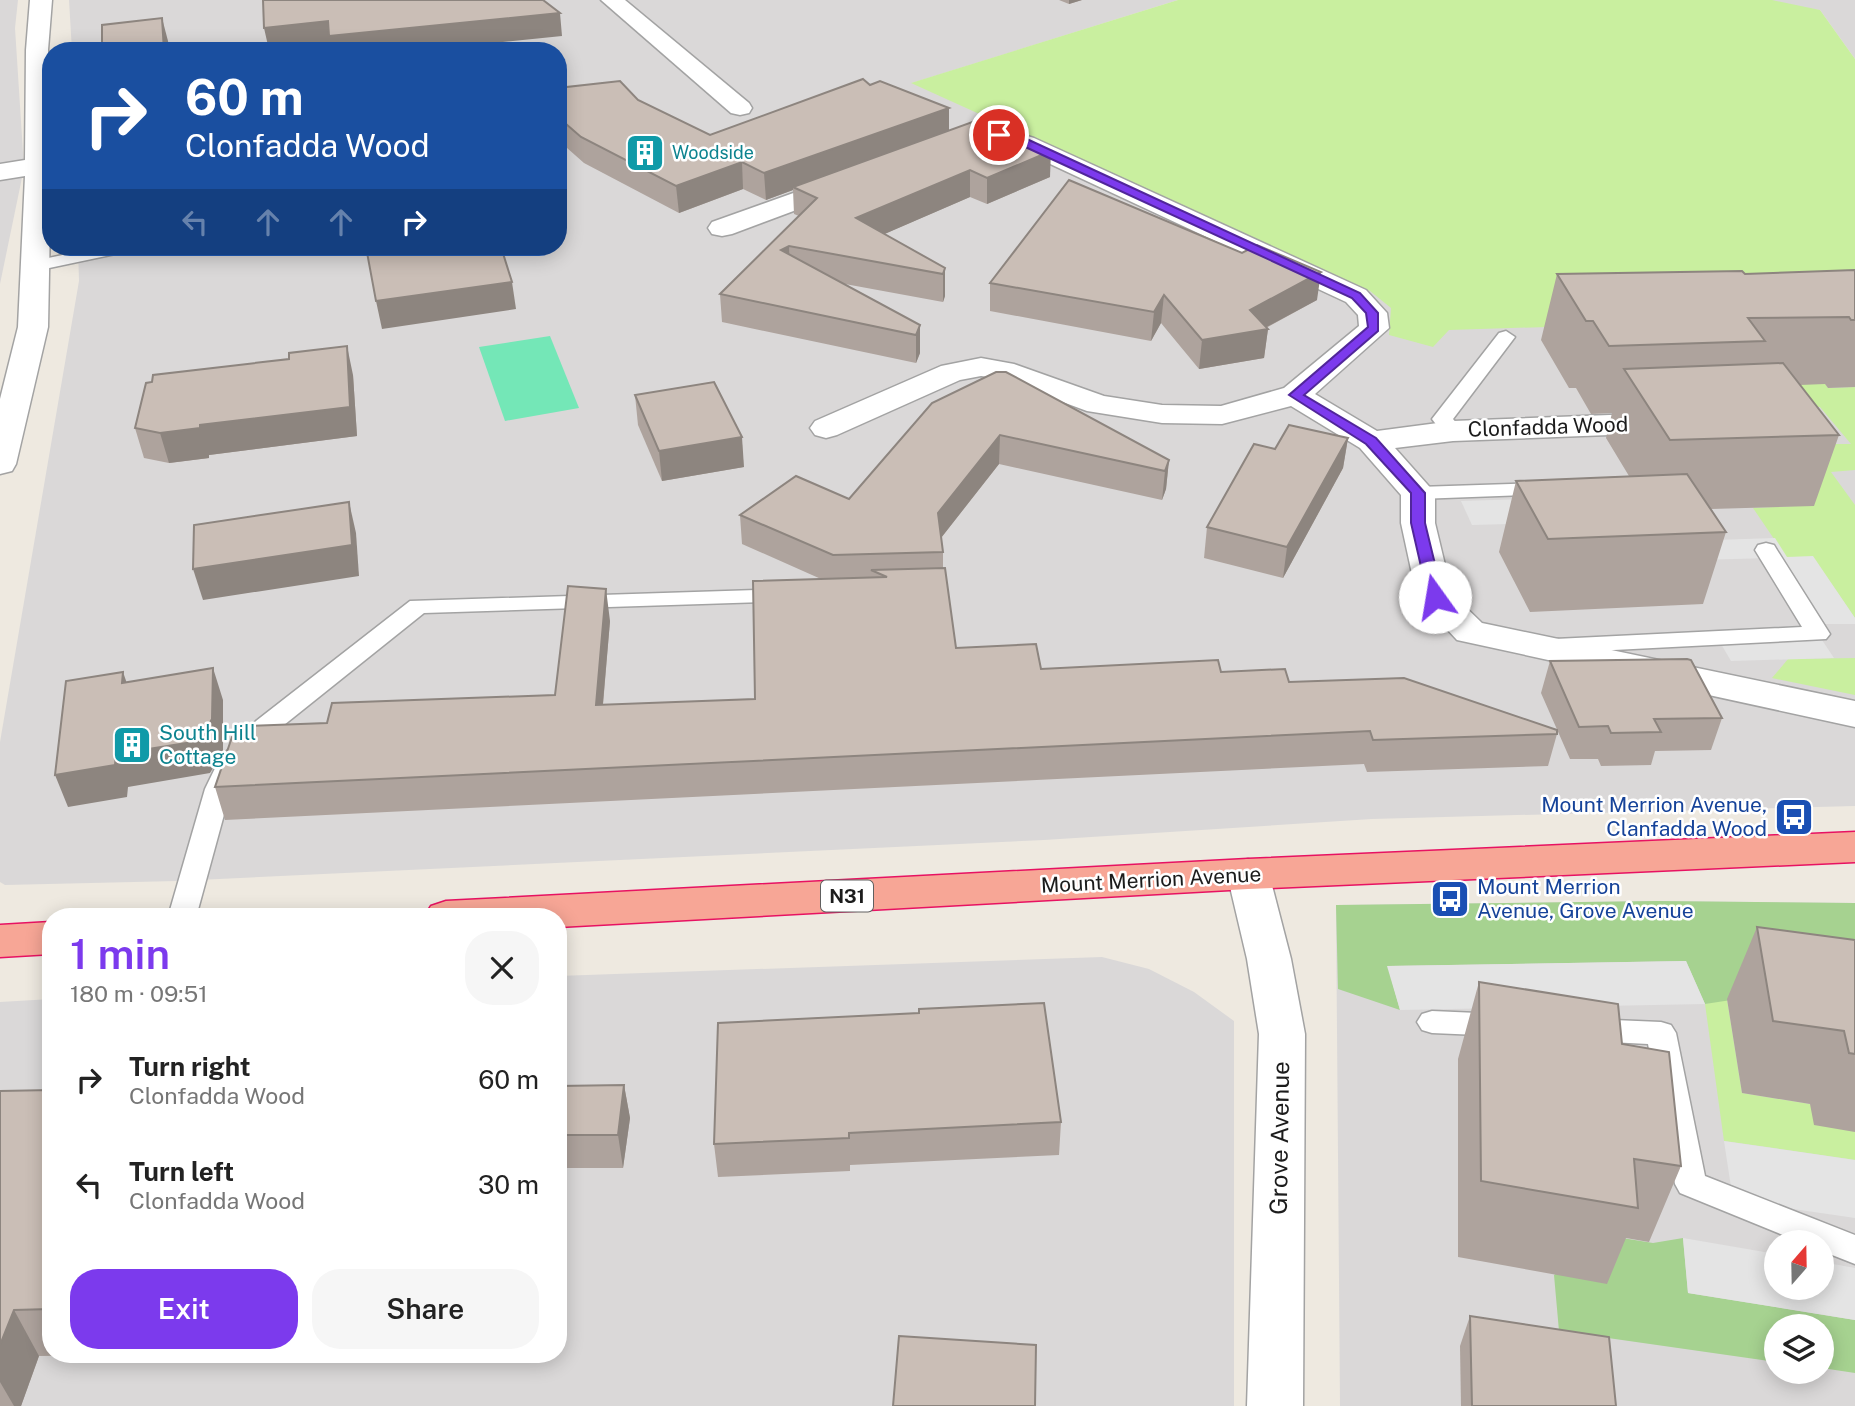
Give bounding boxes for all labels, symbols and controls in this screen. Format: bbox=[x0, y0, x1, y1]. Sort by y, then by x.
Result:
text: 60 m bbox=[185, 68, 304, 126]
icon: right bbox=[70, 70, 161, 161]
pin bbox=[969, 105, 1029, 165]
icon: arrive bbox=[980, 116, 1018, 154]
text: Clonfadda Wood bbox=[185, 127, 430, 164]
building icon: Woodside bbox=[624, 132, 666, 174]
place label: Woodside bbox=[672, 142, 754, 163]
icon: left bbox=[176, 203, 214, 241]
icon: ahead bbox=[249, 203, 287, 241]
icon: ahead bbox=[322, 203, 360, 241]
icon: right bbox=[395, 203, 433, 241]
street label: Clonfadda Wood bbox=[1467, 411, 1629, 442]
position arrow bbox=[1398, 560, 1472, 634]
place label: South Hill Cottage bbox=[159, 720, 256, 769]
building icon: South Hill Cottage bbox=[111, 724, 153, 766]
place label: Mount Merrion Avenue, Clanfadda Wood bbox=[1541, 792, 1767, 841]
bus stop icon: Mount Merrion Avenue, Clanfadda Wood bbox=[1773, 796, 1815, 838]
street label: Mount Merrion Avenue bbox=[1040, 861, 1262, 898]
place label: Mount Merrion Avenue, Grove Avenue bbox=[1477, 874, 1694, 923]
bus stop icon: Mount Merrion Avenue, Grove Avenue bbox=[1429, 878, 1471, 920]
road number: N31 bbox=[821, 880, 873, 912]
text: 1 min bbox=[70, 929, 170, 978]
button: close bbox=[465, 931, 539, 1005]
text: 180 m · 09:51 bbox=[70, 980, 208, 1007]
text: Turn right bbox=[129, 1051, 251, 1082]
icon: right bbox=[70, 1061, 108, 1099]
street label: Grove Avenue bbox=[1264, 1061, 1294, 1215]
text: 60 m bbox=[478, 1064, 539, 1095]
text: Clonfadda Wood bbox=[129, 1082, 305, 1109]
text: Turn left bbox=[129, 1156, 234, 1187]
icon: left bbox=[70, 1166, 108, 1204]
text: 30 m bbox=[478, 1169, 539, 1200]
text: Clonfadda Wood bbox=[129, 1187, 305, 1214]
north arrow bbox=[1764, 1230, 1834, 1300]
map controls bbox=[1764, 1230, 1834, 1384]
button: Exit bbox=[70, 1269, 298, 1349]
button: Share bbox=[312, 1269, 539, 1349]
button: layers bbox=[1764, 1314, 1834, 1384]

